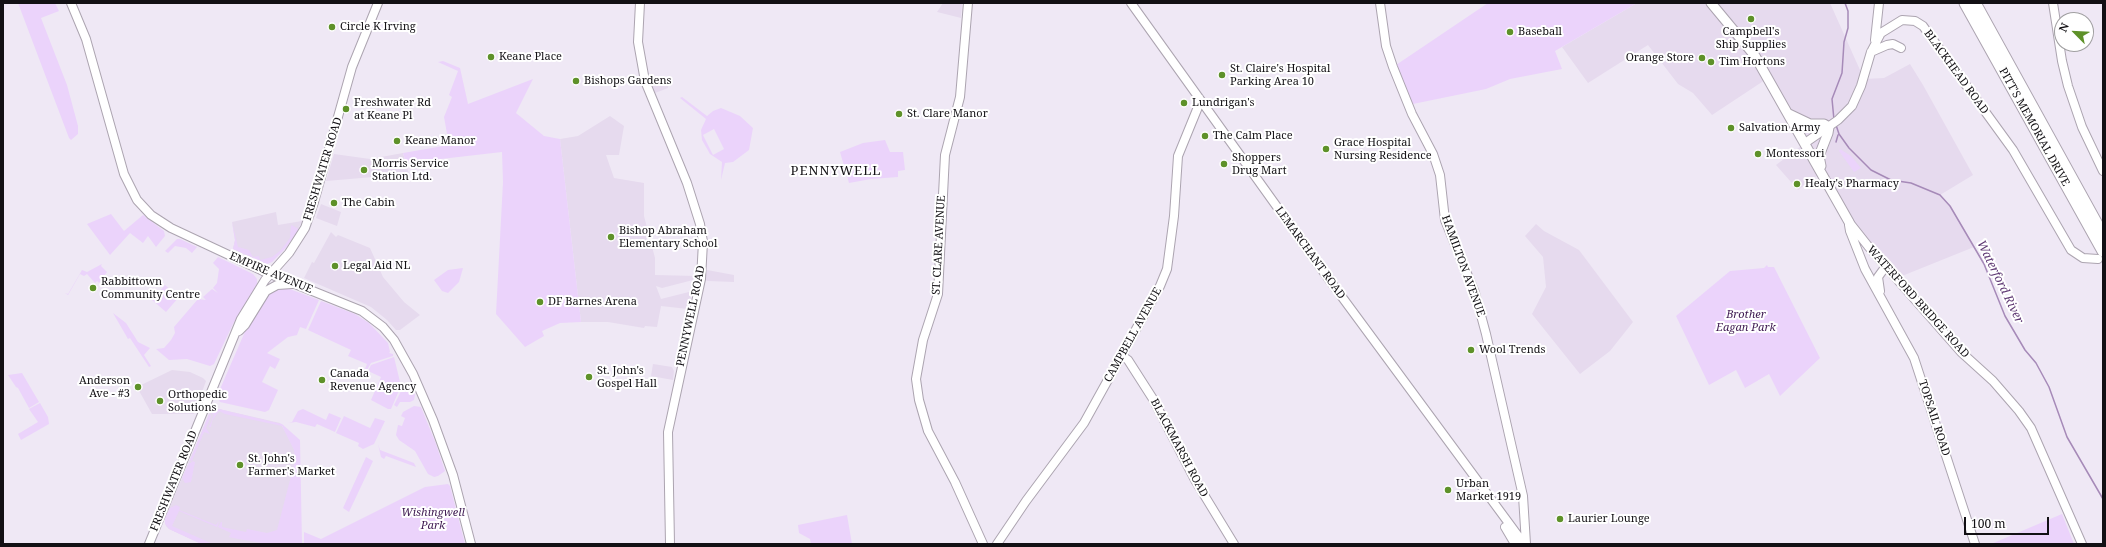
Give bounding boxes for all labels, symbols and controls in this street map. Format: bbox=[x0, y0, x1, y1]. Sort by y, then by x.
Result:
north arrow bbox=[2054, 12, 2094, 52]
marker: Campbell's Ship Supplies bbox=[1746, 14, 1756, 24]
place label: Circle K Irving bbox=[340, 20, 416, 34]
text: N bbox=[2055, 20, 2072, 34]
marker: Circle K Irving bbox=[327, 22, 337, 32]
place label: Baseball bbox=[1518, 25, 1562, 39]
place label: Campbell's Ship Supplies bbox=[1716, 25, 1786, 51]
marker: Baseball bbox=[1505, 27, 1515, 37]
street label: BLACKHEAD ROAD bbox=[1921, 27, 1991, 117]
place label: Keane Place bbox=[499, 50, 562, 64]
place label: Orange Store bbox=[1626, 51, 1694, 65]
marker: Keane Place bbox=[486, 52, 496, 62]
marker: Orange Store bbox=[1697, 53, 1707, 63]
place label: Tim Hortons bbox=[1719, 55, 1785, 69]
marker: Tim Hortons bbox=[1706, 57, 1716, 67]
place label: St. Claire's Hospital Parking Area 10 bbox=[1230, 62, 1330, 88]
street label: PITT'S MEMORIAL DRIVE bbox=[1996, 65, 2072, 189]
marker: St. Claire's Hospital Parking Area 10 bbox=[1217, 70, 1227, 80]
place label: Bishops Gardens bbox=[584, 74, 672, 88]
marker: Bishops Gardens bbox=[571, 76, 581, 86]
place label: Freshwater Rd at Keane Pl bbox=[354, 96, 431, 122]
place label: Lundrigan's bbox=[1192, 96, 1255, 110]
marker: Lundrigan's bbox=[1179, 98, 1189, 108]
marker: Freshwater Rd at Keane Pl bbox=[341, 104, 351, 114]
place label: St. Clare Manor bbox=[907, 107, 988, 121]
marker: St. Clare Manor bbox=[894, 109, 904, 119]
street label: FRESHWATER ROAD bbox=[301, 116, 345, 222]
place label: Salvation Army bbox=[1739, 121, 1820, 135]
marker: Salvation Army bbox=[1726, 123, 1736, 133]
place label: The Calm Place bbox=[1213, 129, 1293, 143]
marker: The Calm Place bbox=[1200, 131, 1210, 141]
place label: Keane Manor bbox=[405, 134, 476, 148]
marker: Keane Manor bbox=[392, 136, 402, 146]
place label: Grace Hospital Nursing Residence bbox=[1334, 136, 1432, 162]
marker: Grace Hospital Nursing Residence bbox=[1321, 144, 1331, 154]
place label: Montessori bbox=[1766, 147, 1824, 161]
marker: Montessori bbox=[1753, 149, 1763, 159]
place label: Shoppers Drug Mart bbox=[1232, 151, 1287, 177]
place label: Morris Service Station Ltd. bbox=[372, 157, 449, 183]
marker: Shoppers Drug Mart bbox=[1219, 159, 1229, 169]
district label: PENNYWELL bbox=[791, 163, 881, 179]
marker: Morris Service Station Ltd. bbox=[359, 165, 369, 175]
place label: Healy's Pharmacy bbox=[1805, 177, 1899, 191]
marker: Healy's Pharmacy bbox=[1792, 179, 1802, 189]
street label: ST. CLARE AVENUE bbox=[930, 195, 948, 295]
place label: The Cabin bbox=[342, 196, 395, 210]
marker: The Cabin bbox=[329, 198, 339, 208]
street label: LEMARCHANT ROAD bbox=[1272, 204, 1348, 302]
street label: HAMILTON AVENUE bbox=[1438, 213, 1488, 319]
place label: Bishop Abraham Elementary School bbox=[619, 224, 717, 250]
marker: Bishop Abraham Elementary School bbox=[606, 232, 616, 242]
water label: Waterford River bbox=[1974, 238, 2026, 326]
street label: WATERFORD BRIDGE ROAD bbox=[1864, 243, 1972, 361]
street label: EMPIRE AVENUE bbox=[227, 250, 315, 296]
place label: Legal Aid NL bbox=[343, 259, 410, 273]
marker: Legal Aid NL bbox=[330, 261, 340, 271]
street label: PENNYWELL ROAD bbox=[674, 264, 708, 368]
place label: Rabbittown Community Centre bbox=[101, 275, 200, 301]
marker: Rabbittown Community Centre bbox=[88, 283, 98, 293]
street label: CAMPBELL AVENUE bbox=[1101, 285, 1165, 385]
place label: DF Barnes Arena bbox=[548, 295, 637, 309]
marker: DF Barnes Arena bbox=[535, 297, 545, 307]
park label: Brother Eagan Park bbox=[1716, 308, 1776, 334]
place label: Wool Trends bbox=[1479, 343, 1545, 357]
marker: Wool Trends bbox=[1466, 345, 1476, 355]
place label: St. John's Gospel Hall bbox=[597, 364, 657, 390]
place label: Canada Revenue Agency bbox=[330, 367, 416, 393]
marker: St. John's Gospel Hall bbox=[584, 372, 594, 382]
place label: Anderson Ave - #3 bbox=[79, 374, 130, 400]
marker: Canada Revenue Agency bbox=[317, 375, 327, 385]
street label: TOPSAIL ROAD bbox=[1915, 378, 1953, 458]
marker: Anderson Ave - #3 bbox=[133, 382, 143, 392]
place label: Orthopedic Solutions bbox=[168, 388, 227, 414]
marker: Orthopedic Solutions bbox=[155, 396, 165, 406]
street label: BLACKMARSH ROAD bbox=[1147, 397, 1211, 499]
street label: FRESHWATER ROAD bbox=[148, 429, 200, 533]
place label: St. John's Farmer's Market bbox=[248, 452, 335, 478]
marker: St. John's Farmer's Market bbox=[235, 460, 245, 470]
place label: Urban Market 1919 bbox=[1456, 477, 1521, 503]
marker: Urban Market 1919 bbox=[1443, 485, 1453, 495]
park label: Wishingwell Park bbox=[401, 506, 465, 532]
scale bar bbox=[1966, 509, 2051, 535]
place label: Laurier Lounge bbox=[1568, 512, 1650, 526]
marker: Laurier Lounge bbox=[1555, 514, 1565, 524]
text: 100 m bbox=[1971, 515, 2006, 532]

